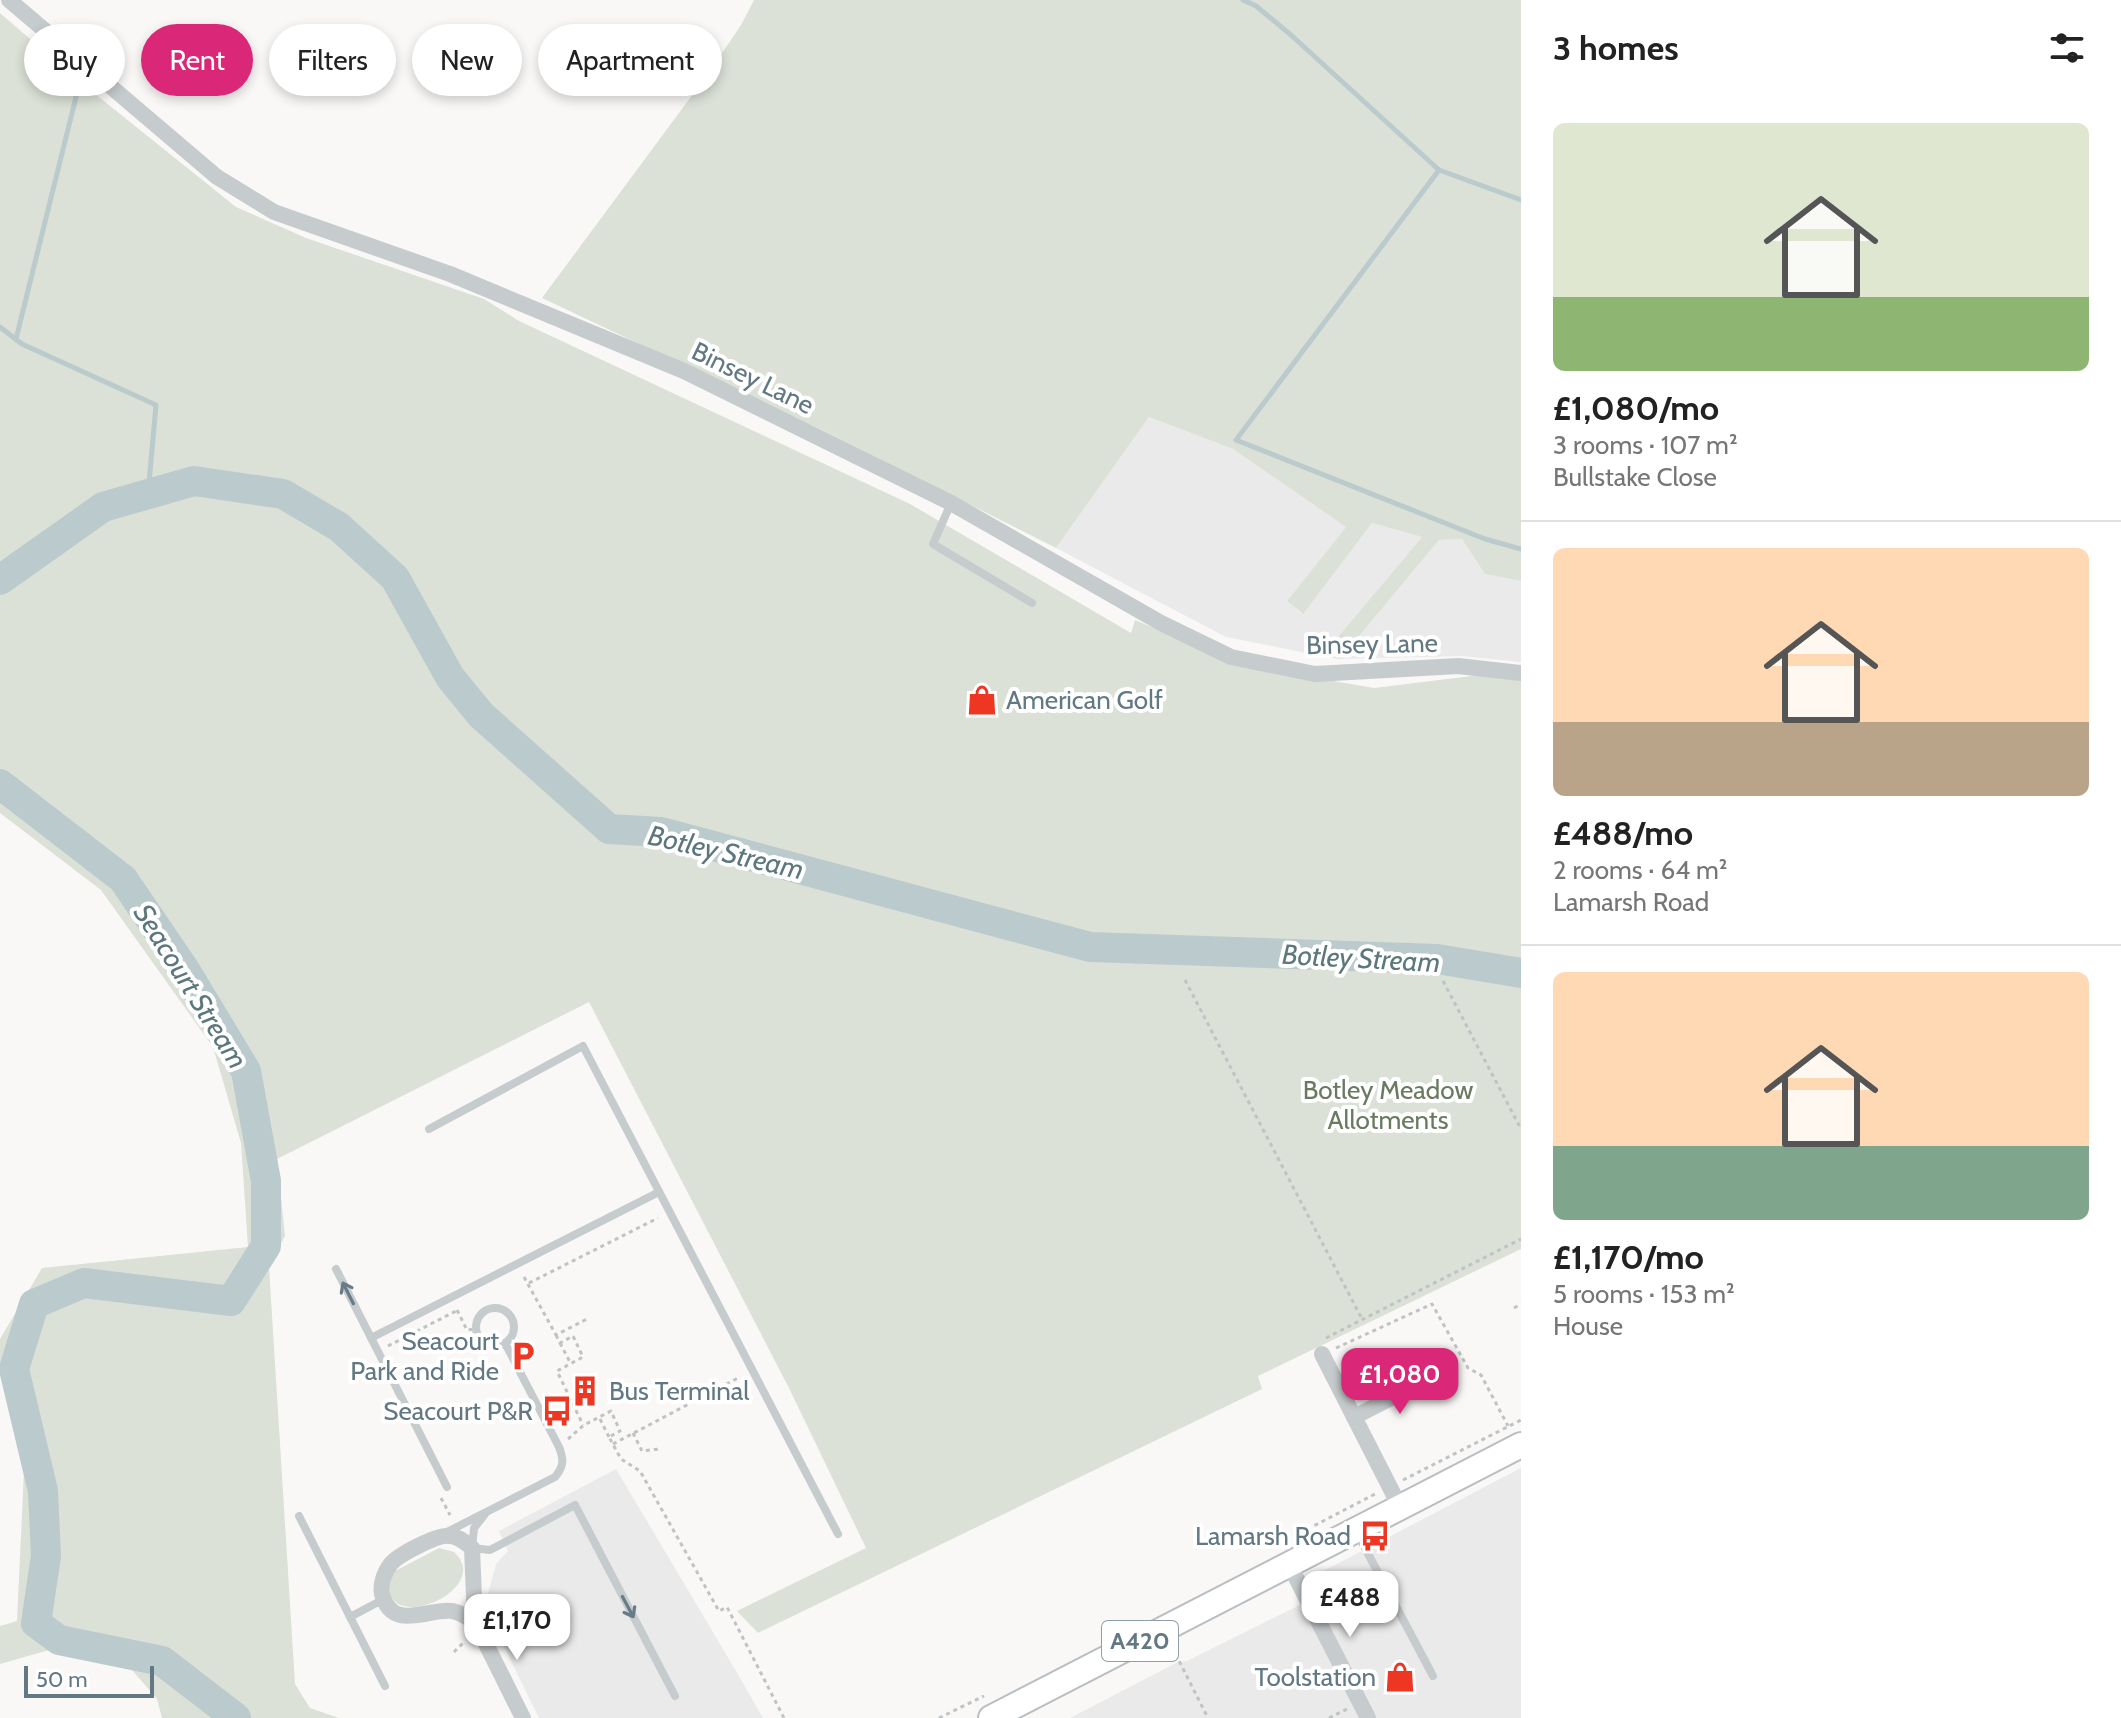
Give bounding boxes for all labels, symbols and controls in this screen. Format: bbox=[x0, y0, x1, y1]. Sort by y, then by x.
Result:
chip: Buy bbox=[24, 24, 125, 96]
chip: Rent bbox=[141, 24, 253, 96]
chip: Filters bbox=[269, 24, 396, 96]
chip: New bbox=[412, 24, 522, 96]
chip: Apartment bbox=[538, 24, 722, 96]
icon: filters bbox=[2045, 26, 2089, 70]
text: 3 homes bbox=[1553, 27, 1679, 69]
icon: home bbox=[1749, 175, 1893, 319]
street label: Binsey Lane bbox=[687, 335, 819, 421]
text: £1,080/mo bbox=[1553, 387, 1719, 429]
text: 3 rooms · 107 m² bbox=[1553, 429, 1738, 461]
text: Bullstake Close bbox=[1553, 461, 1717, 493]
icon: home bbox=[1749, 600, 1893, 744]
street label: Binsey Lane bbox=[1306, 627, 1438, 661]
shop icon: American Golf bbox=[965, 683, 999, 717]
place label: American Golf bbox=[1006, 684, 1163, 716]
text: £488/mo bbox=[1553, 812, 1693, 854]
water label: Botley Stream bbox=[645, 818, 807, 886]
text: 2 rooms · 64 m² bbox=[1553, 854, 1728, 886]
text: Lamarsh Road bbox=[1553, 886, 1709, 918]
water label: Seacourt Stream bbox=[127, 898, 255, 1074]
water label: Botley Stream bbox=[1281, 937, 1441, 979]
icon: home bbox=[1749, 1024, 1893, 1168]
park label: Botley Meadow Allotments bbox=[1303, 1074, 1473, 1136]
text: £1,170/mo bbox=[1553, 1236, 1704, 1278]
text: 5 rooms · 153 m² bbox=[1553, 1278, 1735, 1310]
one-way arrow bbox=[340, 1282, 356, 1305]
text: House bbox=[1553, 1310, 1623, 1342]
place label: Seacourt Park and Ride bbox=[350, 1325, 499, 1387]
parking icon: Seacourt Park and Ride bbox=[506, 1339, 540, 1373]
pin: £1,080 bbox=[1335, 1348, 1465, 1416]
text: £1,080 bbox=[1359, 1358, 1441, 1390]
building icon: Bus Terminal bbox=[568, 1374, 602, 1408]
place label: Bus Terminal bbox=[609, 1375, 749, 1407]
bus stop icon: Seacourt P&R bbox=[540, 1394, 574, 1428]
place label: Seacourt P&R bbox=[383, 1395, 533, 1427]
bus stop icon: Lamarsh Road bbox=[1358, 1519, 1392, 1553]
place label: Lamarsh Road bbox=[1195, 1520, 1351, 1552]
pin: £488 bbox=[1303, 1571, 1397, 1639]
text: £488 bbox=[1319, 1581, 1381, 1613]
pin: £1,170 bbox=[452, 1594, 582, 1662]
one-way arrow bbox=[620, 1594, 636, 1618]
text: £1,170 bbox=[482, 1604, 552, 1636]
road number: A420 bbox=[1102, 1621, 1178, 1661]
shop icon: Toolstation bbox=[1383, 1660, 1417, 1694]
place label: Toolstation bbox=[1255, 1661, 1376, 1693]
scale bar bbox=[24, 1662, 154, 1698]
text: 50 m bbox=[36, 1666, 88, 1693]

